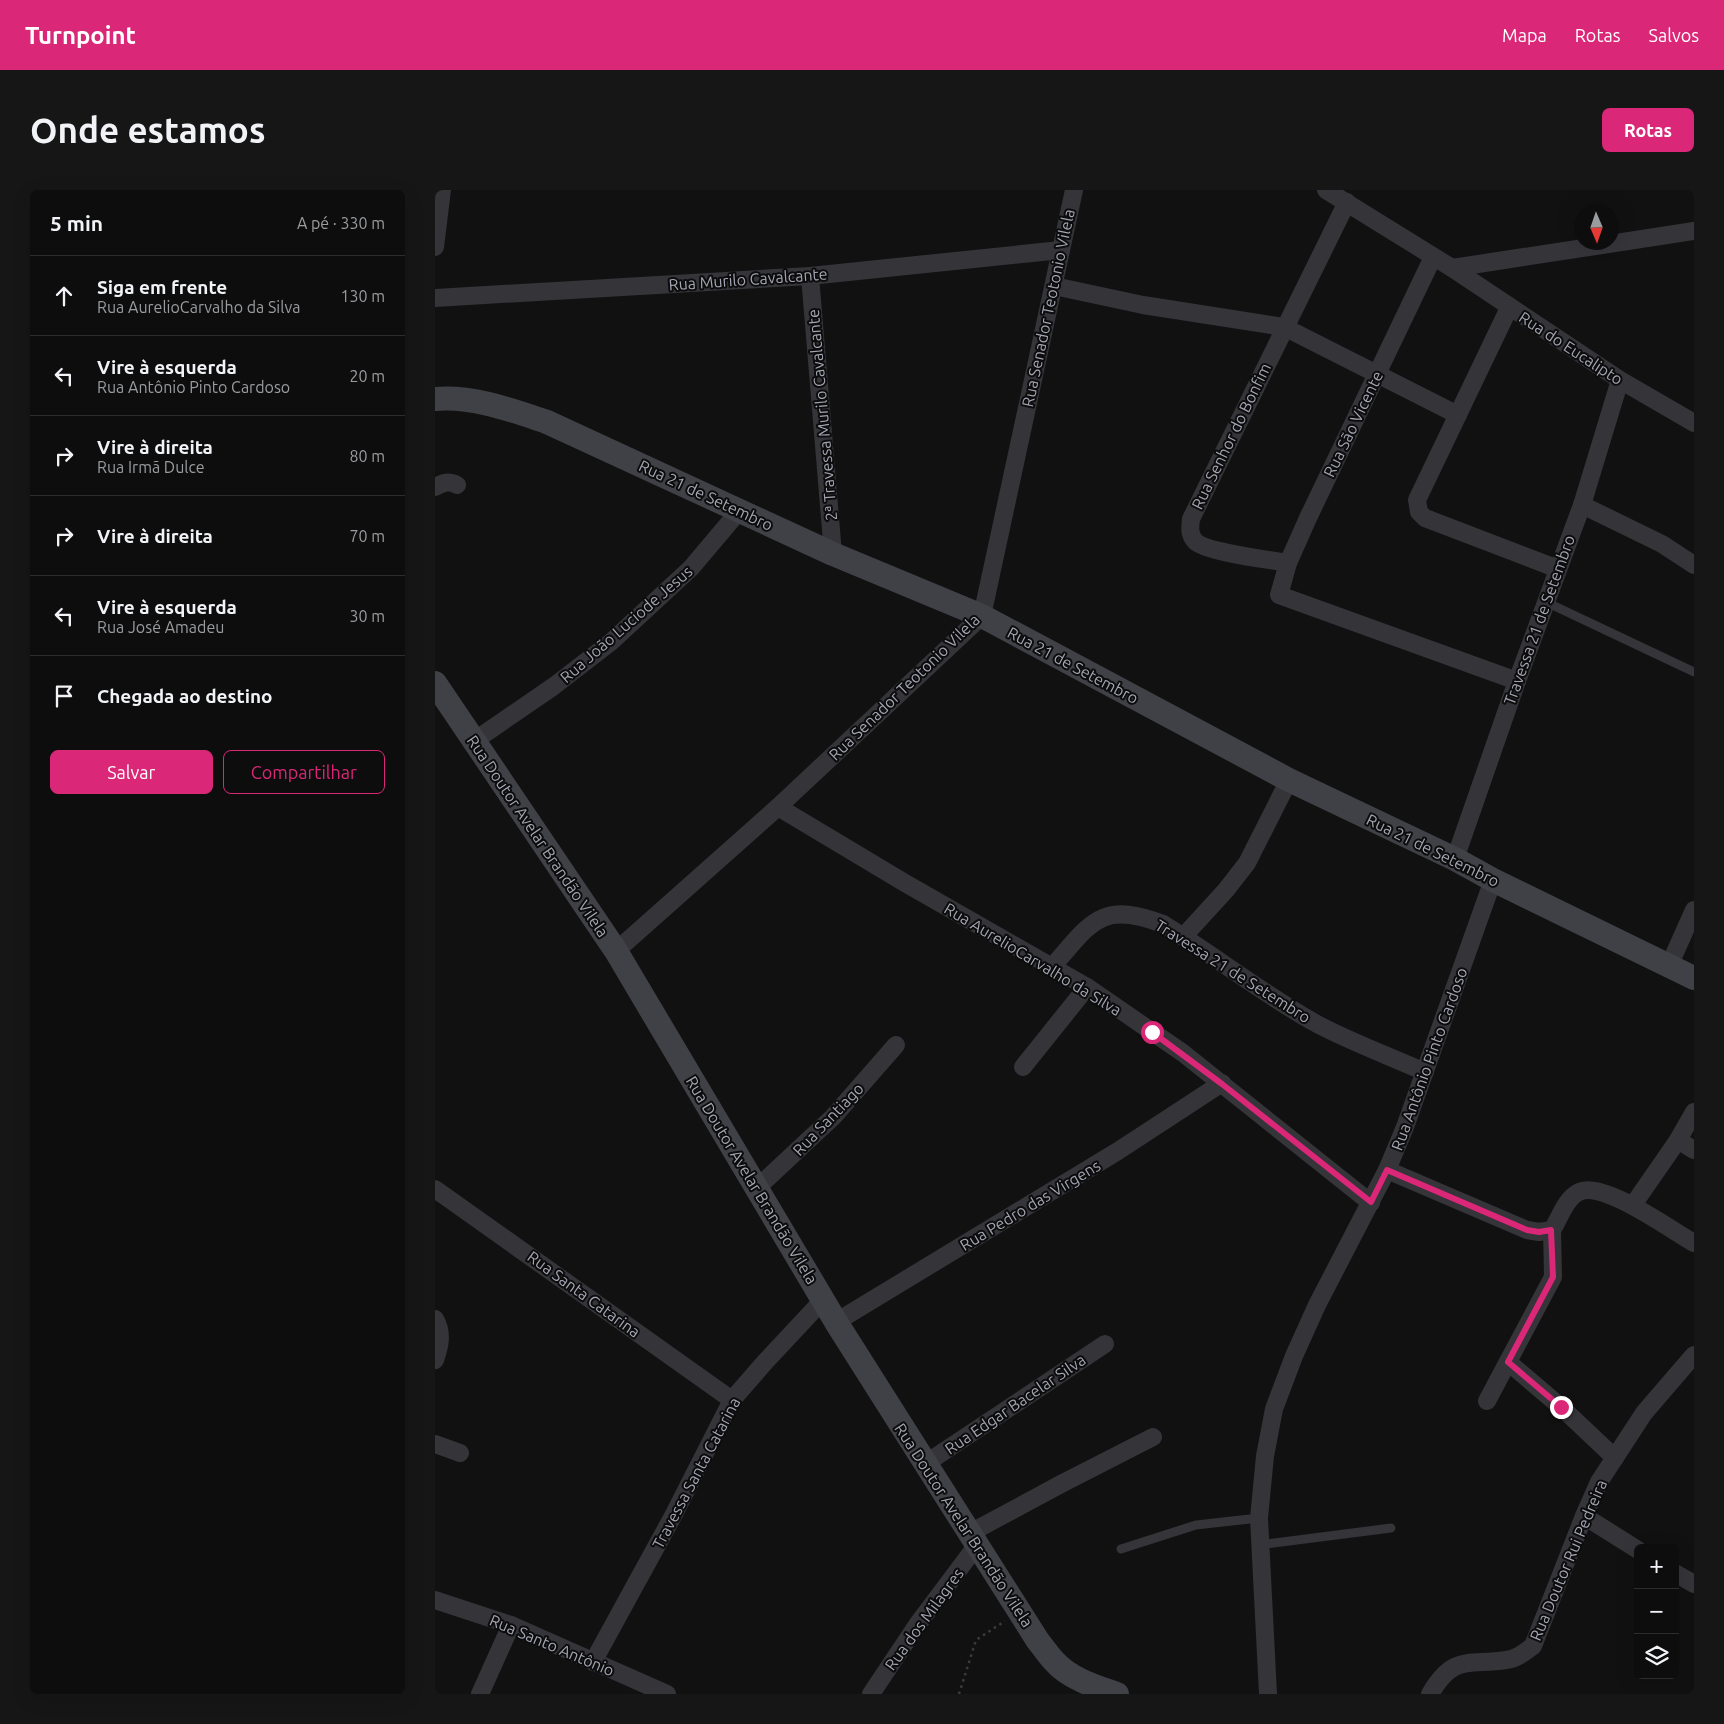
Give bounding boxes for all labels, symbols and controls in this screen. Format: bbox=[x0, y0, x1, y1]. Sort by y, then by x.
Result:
text: Turnpoint bbox=[25, 22, 136, 49]
text: Mapa bbox=[1502, 25, 1547, 45]
text: Rotas bbox=[1575, 25, 1621, 45]
text: Salvos bbox=[1649, 25, 1699, 45]
button: Rotas bbox=[1602, 108, 1694, 152]
text: Onde estamos bbox=[30, 110, 265, 150]
north arrow bbox=[1574, 205, 1619, 250]
street label: Rua Senador Teotonio Vilela bbox=[1018, 207, 1078, 409]
text: 5 min bbox=[50, 211, 103, 235]
text: A pé · 330 m bbox=[297, 214, 385, 232]
street label: Rua Murilo Cavalcante bbox=[668, 264, 828, 294]
text: Siga em frente bbox=[97, 276, 227, 298]
icon: ahead bbox=[50, 282, 78, 310]
text: 130 m bbox=[340, 287, 385, 305]
text: Rua AurelioCarvalho da Silva bbox=[97, 298, 300, 316]
street label: Rua do Eucalipto bbox=[1516, 308, 1626, 388]
street label: 2ª Travessa Murilo Cavalcante bbox=[804, 309, 840, 521]
text: Vire à esquerda bbox=[97, 356, 237, 378]
street label: Rua Senhor do Bonfim bbox=[1188, 360, 1274, 512]
icon: left bbox=[50, 362, 78, 390]
text: 20 m bbox=[349, 367, 385, 385]
street label: Rua São Vicente bbox=[1320, 368, 1386, 480]
text: Rua Antônio Pinto Cardoso bbox=[97, 378, 290, 396]
text: Vire à direita bbox=[97, 436, 213, 458]
icon: right bbox=[50, 442, 78, 470]
text: 80 m bbox=[349, 447, 385, 465]
street label: Rua 21 de Setembro bbox=[636, 456, 776, 534]
text: Rua Irmã Dulce bbox=[97, 458, 205, 476]
icon: right bbox=[50, 522, 78, 550]
text: Vire à direita bbox=[97, 525, 213, 547]
text: 70 m bbox=[349, 527, 385, 545]
street label: Travessa 21 de Setembro bbox=[1500, 533, 1578, 707]
street label: Rua João Luciode Jesus bbox=[556, 562, 696, 686]
text: Vire à esquerda bbox=[97, 596, 237, 618]
icon: left bbox=[50, 602, 78, 630]
text: 30 m bbox=[349, 607, 385, 625]
street label: Rua Senador Teotonio Vilela bbox=[825, 610, 983, 764]
text: Rua José Amadeu bbox=[97, 618, 224, 636]
street label: Rua 21 de Setembro bbox=[1005, 623, 1141, 707]
icon: arrive bbox=[50, 682, 78, 710]
text: Chegada ao destino bbox=[97, 685, 273, 707]
street label: Rua Doutor Avelar Brandão Vilela bbox=[464, 732, 612, 940]
button: Salvar bbox=[50, 750, 213, 794]
button: Compartilhar bbox=[223, 750, 385, 794]
street label: Rua 21 de Setembro bbox=[1364, 810, 1502, 890]
street label: Rua AurelioCarvalho da Silva bbox=[941, 899, 1125, 1019]
street label: Travessa 21 de Setembro bbox=[1152, 916, 1314, 1026]
street label: Rua Antônio Pinto Cardoso bbox=[1388, 965, 1470, 1153]
route start bbox=[1141, 1021, 1164, 1044]
street label: Rua Doutor Avelar Brandão Vilela bbox=[683, 1073, 821, 1287]
street label: Rua Santiago bbox=[789, 1079, 867, 1159]
street label: Rua Pedro das Virgens bbox=[957, 1156, 1103, 1254]
street label: Rua Santa Catarina bbox=[524, 1247, 644, 1341]
street label: Rua Edgar Bacelar Silva bbox=[941, 1350, 1089, 1458]
street label: Travessa Santa Catarina bbox=[648, 1394, 744, 1552]
route end bbox=[1550, 1396, 1573, 1419]
street label: Rua Doutor Avelar Brandão Vilela bbox=[891, 1420, 1037, 1630]
street label: Rua Doutor Rui Pedreira bbox=[1526, 1477, 1610, 1643]
map controls bbox=[1634, 1544, 1679, 1679]
button: + bbox=[1634, 1544, 1679, 1589]
street label: Rua dos Milagres bbox=[881, 1564, 967, 1673]
button: − bbox=[1634, 1589, 1679, 1634]
street label: Rua Santo Antônio bbox=[487, 1611, 617, 1679]
button: layers bbox=[1634, 1634, 1679, 1679]

